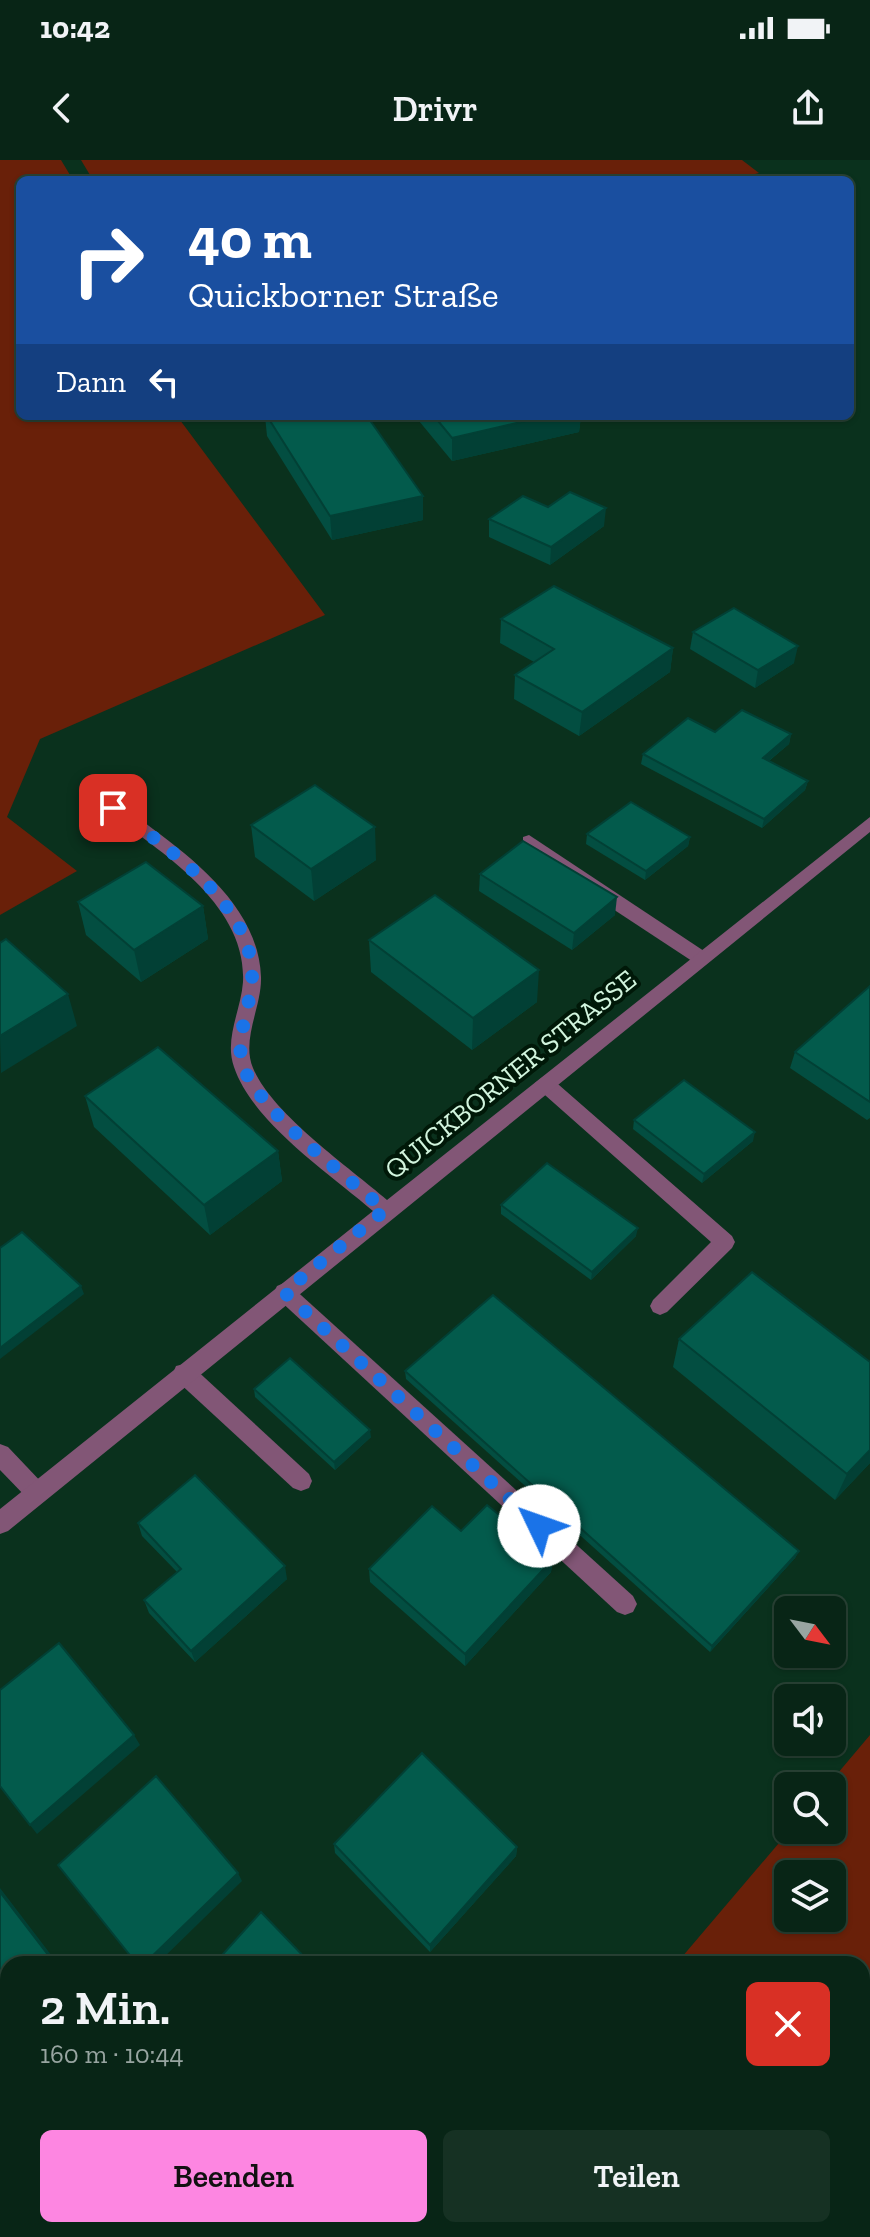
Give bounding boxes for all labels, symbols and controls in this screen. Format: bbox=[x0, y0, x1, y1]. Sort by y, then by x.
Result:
text: 10:42 bbox=[40, 10, 110, 46]
icon: back bbox=[40, 86, 84, 130]
icon: share bbox=[786, 86, 830, 130]
text: Drivr bbox=[392, 87, 478, 130]
text: 40 m bbox=[188, 205, 312, 272]
icon: right bbox=[56, 208, 160, 312]
text: Quickborner Straße bbox=[188, 273, 499, 316]
icon: left bbox=[142, 360, 186, 404]
text: Dann bbox=[56, 364, 126, 400]
pin bbox=[79, 774, 147, 842]
icon: arrive bbox=[91, 786, 135, 830]
street label: QUICKBORNER STRASSE bbox=[378, 963, 643, 1186]
position arrow bbox=[497, 1484, 581, 1568]
north arrow bbox=[774, 1596, 846, 1668]
map controls bbox=[774, 1596, 846, 1932]
button: sound bbox=[774, 1684, 846, 1756]
button: search bbox=[774, 1772, 846, 1844]
button: layers bbox=[774, 1860, 846, 1932]
text: 2 Min. bbox=[40, 1979, 171, 2036]
button: close bbox=[746, 1982, 830, 2066]
text: 160 m · 10:44 bbox=[40, 2038, 183, 2070]
button: Beenden bbox=[40, 2130, 427, 2222]
button: Teilen bbox=[443, 2130, 830, 2222]

